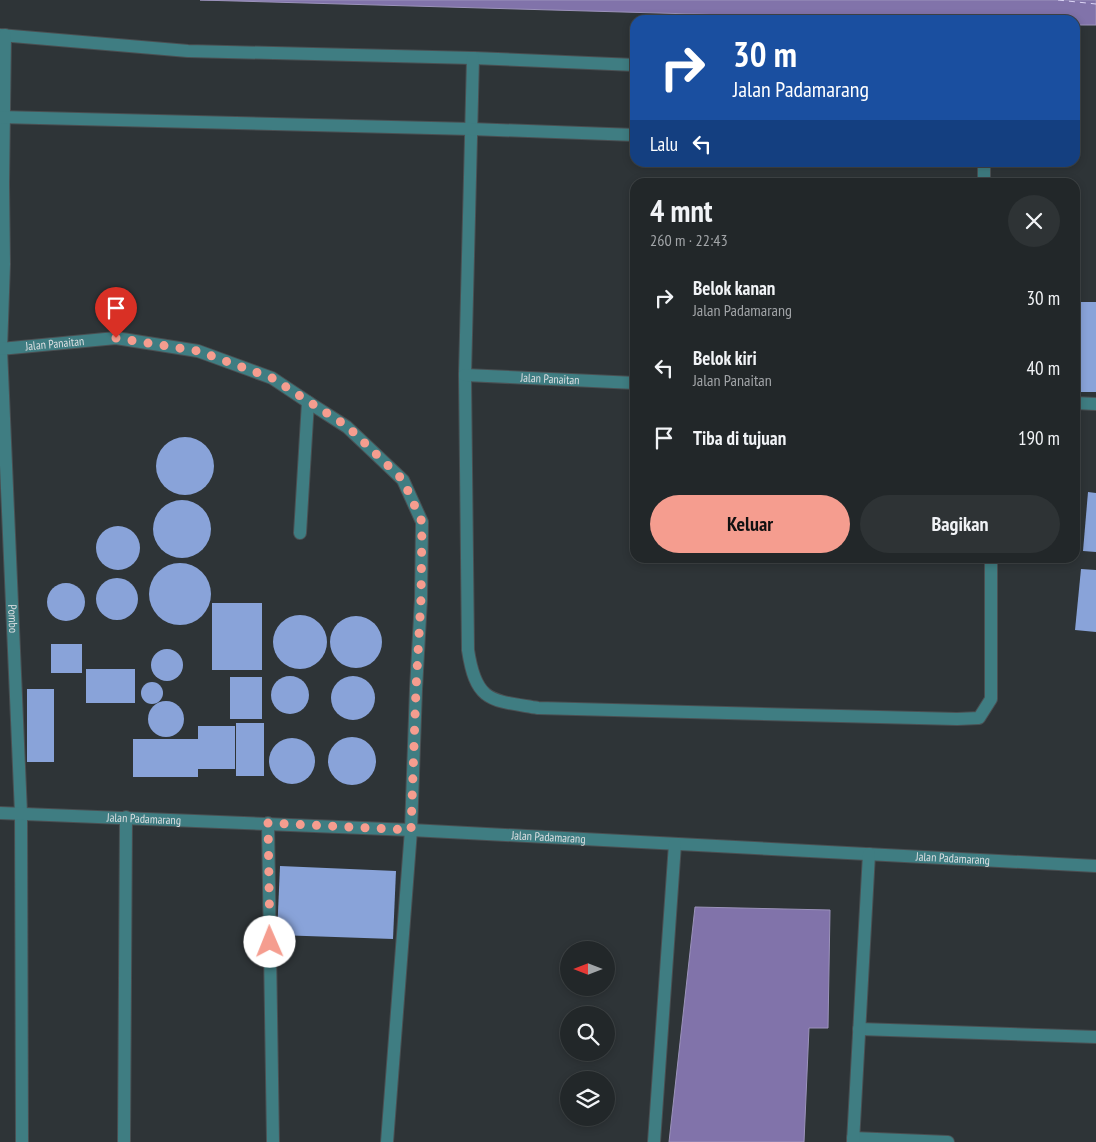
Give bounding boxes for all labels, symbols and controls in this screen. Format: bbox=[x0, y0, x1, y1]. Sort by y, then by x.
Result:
text: 30 m bbox=[733, 31, 797, 77]
icon: right bbox=[650, 35, 715, 100]
text: Jalan Padamarang bbox=[733, 75, 869, 103]
icon: left bbox=[688, 130, 716, 158]
text: Lalu bbox=[650, 132, 678, 156]
text: 4 mnt bbox=[650, 191, 713, 230]
button: close bbox=[1008, 195, 1060, 247]
text: 260 m · 22:43 bbox=[650, 230, 728, 250]
text: Belok kanan bbox=[693, 276, 775, 300]
icon: right bbox=[650, 284, 678, 312]
text: 30 m bbox=[1027, 286, 1060, 310]
pin bbox=[95, 287, 137, 338]
icon: arrive bbox=[102, 294, 130, 322]
text: Jalan Padamarang bbox=[693, 300, 792, 320]
street label: Jalan Panaitan bbox=[24, 333, 85, 354]
text: Belok kiri bbox=[693, 346, 757, 370]
icon: left bbox=[650, 354, 678, 382]
text: 40 m bbox=[1027, 356, 1060, 380]
street label: Jalan Panaitan bbox=[519, 370, 580, 387]
text: Jalan Panaitan bbox=[693, 370, 772, 390]
icon: arrive bbox=[650, 424, 678, 452]
text: Tiba di tujuan bbox=[693, 426, 786, 450]
text: 190 m bbox=[1018, 426, 1060, 450]
button: Keluar bbox=[650, 495, 850, 553]
button: Bagikan bbox=[860, 495, 1060, 553]
street label: Pombo bbox=[5, 604, 21, 633]
street label: Jalan Padamarang bbox=[105, 809, 181, 827]
street label: Jalan Padamarang bbox=[510, 827, 586, 846]
street label: Jalan Padamarang bbox=[914, 848, 990, 867]
position arrow bbox=[243, 915, 295, 967]
north arrow bbox=[560, 941, 615, 996]
map controls bbox=[560, 941, 615, 1126]
button: search bbox=[560, 1006, 615, 1061]
button: layers bbox=[560, 1071, 615, 1126]

